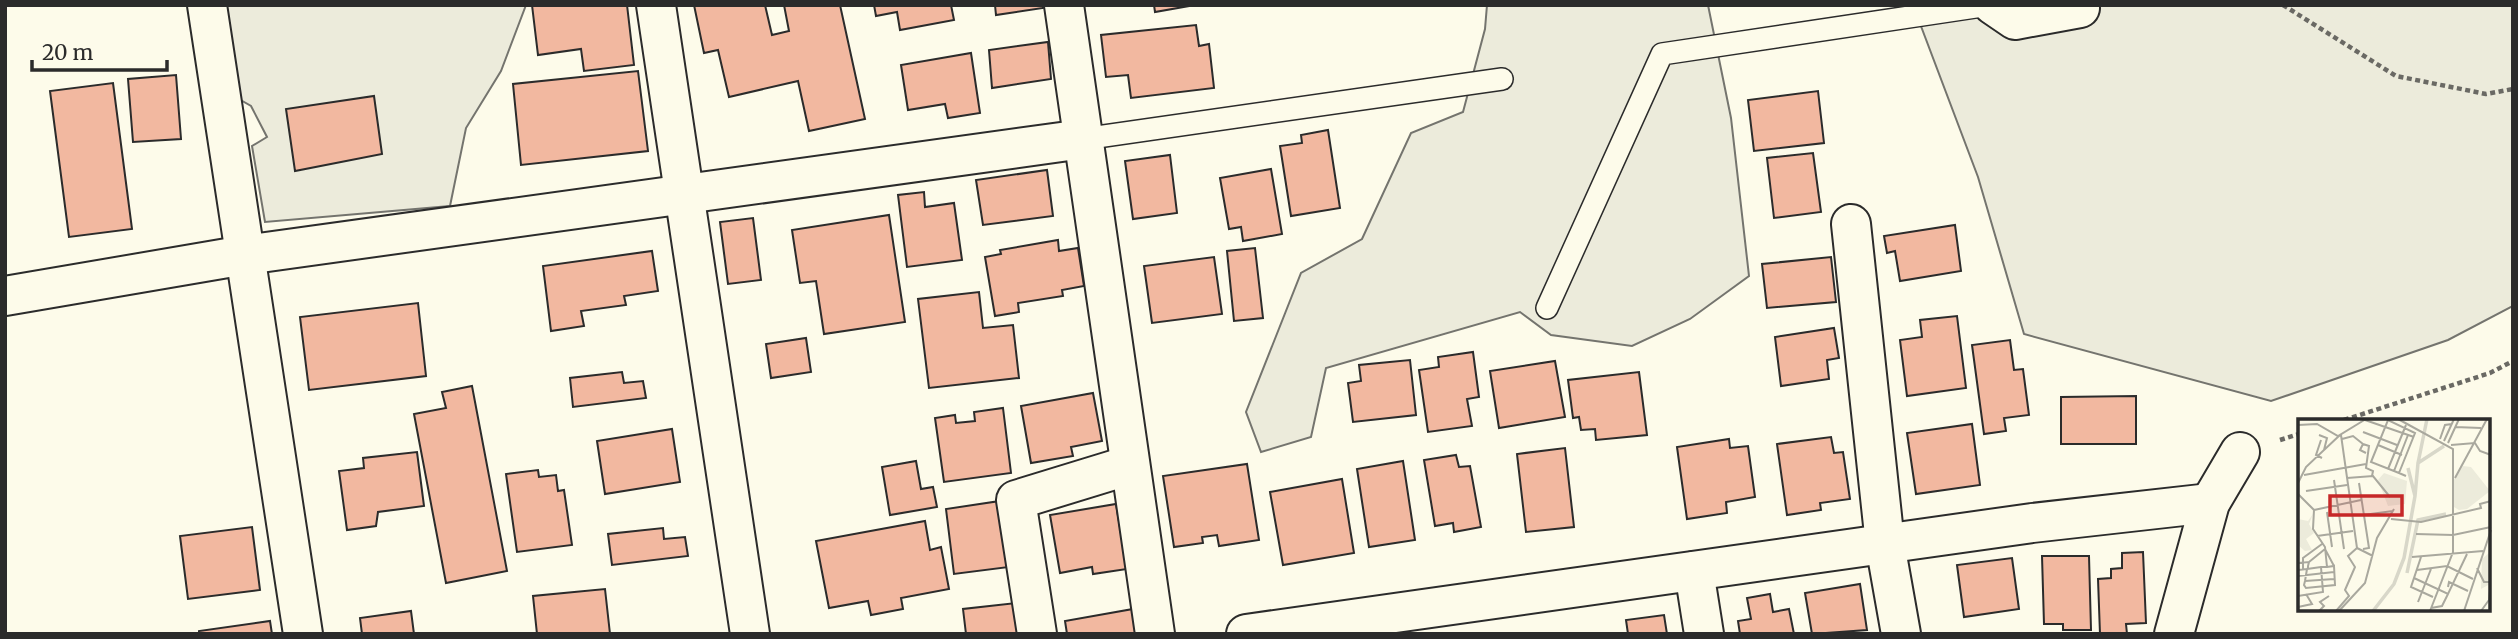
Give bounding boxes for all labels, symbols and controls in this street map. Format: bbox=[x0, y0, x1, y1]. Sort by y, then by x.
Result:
scale bar bbox=[32, 28, 166, 72]
text: 20 m bbox=[42, 39, 94, 66]
inset map bbox=[2298, 419, 2490, 611]

